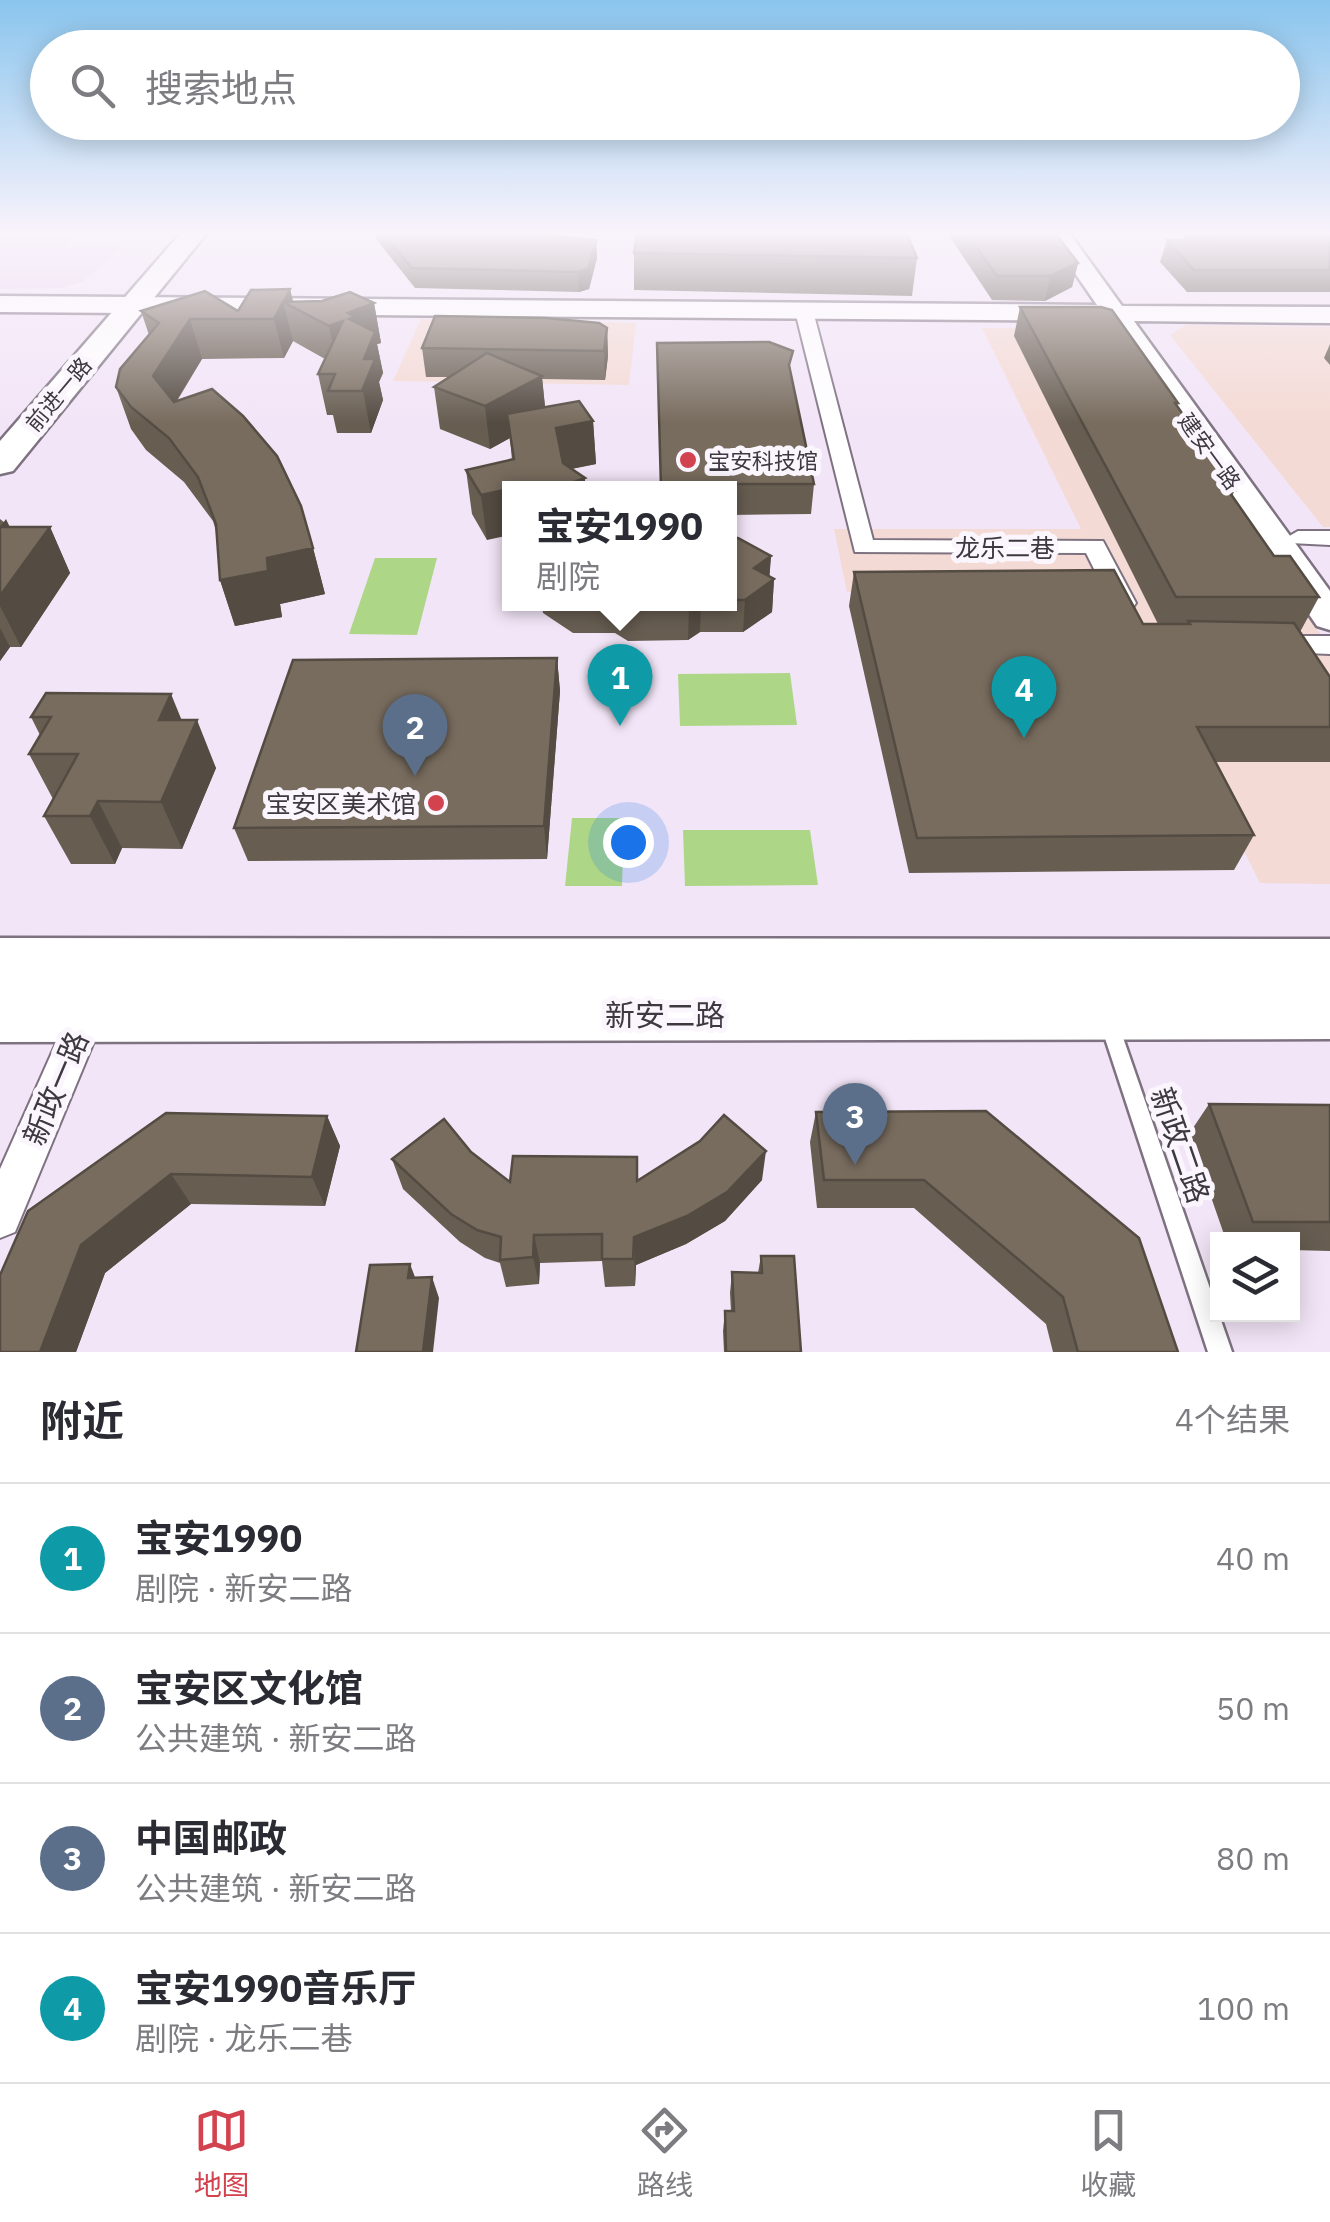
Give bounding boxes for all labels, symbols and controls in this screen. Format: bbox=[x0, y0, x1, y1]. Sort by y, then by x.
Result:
search box bbox=[30, 30, 1300, 140]
icon: search bbox=[65, 58, 120, 113]
text: 搜索地点 bbox=[145, 63, 297, 112]
street label: 前进一路 bbox=[19, 351, 97, 437]
street label: 建安一路 bbox=[1172, 407, 1248, 495]
place label: 宝安科技馆 bbox=[708, 446, 818, 475]
marker: 宝安科技馆 bbox=[677, 449, 699, 471]
popup bbox=[502, 481, 737, 611]
text: 宝安1990 bbox=[536, 501, 703, 550]
street label: 龙乐二巷 bbox=[955, 531, 1055, 564]
text: 剧院 bbox=[536, 555, 600, 597]
pin: 1 bbox=[588, 644, 652, 726]
pin: 4 bbox=[992, 656, 1056, 738]
pin: 2 bbox=[382, 694, 448, 776]
place label: 宝安区美术馆 bbox=[266, 787, 416, 820]
marker: 宝安区美术馆 bbox=[425, 792, 447, 814]
your location bbox=[603, 817, 654, 868]
street label: 新安二路 bbox=[605, 995, 725, 1034]
street label: 新政一路 bbox=[14, 1025, 96, 1151]
pin: 3 bbox=[822, 1082, 888, 1165]
street label: 新政二路 bbox=[1143, 1082, 1219, 1208]
map controls bbox=[1210, 1232, 1300, 1322]
button: layers bbox=[1210, 1232, 1300, 1322]
text: 附近 bbox=[40, 1393, 124, 1448]
text: 4个结果 bbox=[1175, 1398, 1290, 1440]
text: 宝安1990 bbox=[135, 1513, 302, 1562]
text: 1 bbox=[63, 1537, 82, 1579]
text: 40 m bbox=[1216, 1537, 1290, 1579]
text: 剧院 · 新安二路 bbox=[135, 1567, 353, 1609]
text: 宝安区文化馆 bbox=[135, 1663, 363, 1712]
text: 2 bbox=[63, 1687, 82, 1729]
text: 50 m bbox=[1216, 1687, 1290, 1729]
text: 公共建筑 · 新安二路 bbox=[135, 1717, 417, 1759]
text: 中国邮政 bbox=[135, 1813, 287, 1862]
text: 3 bbox=[63, 1837, 82, 1879]
text: 80 m bbox=[1216, 1837, 1290, 1879]
text: 公共建筑 · 新安二路 bbox=[135, 1867, 417, 1909]
text: 宝安1990音乐厅 bbox=[135, 1963, 416, 2012]
text: 4 bbox=[63, 1987, 82, 2029]
text: 100 m bbox=[1197, 1987, 1290, 2029]
text: 剧院 · 龙乐二巷 bbox=[135, 2017, 353, 2059]
tab: 地图 bbox=[194, 2103, 250, 2203]
tab: 路线 bbox=[637, 2103, 693, 2203]
tab: 收藏 bbox=[1080, 2103, 1136, 2203]

